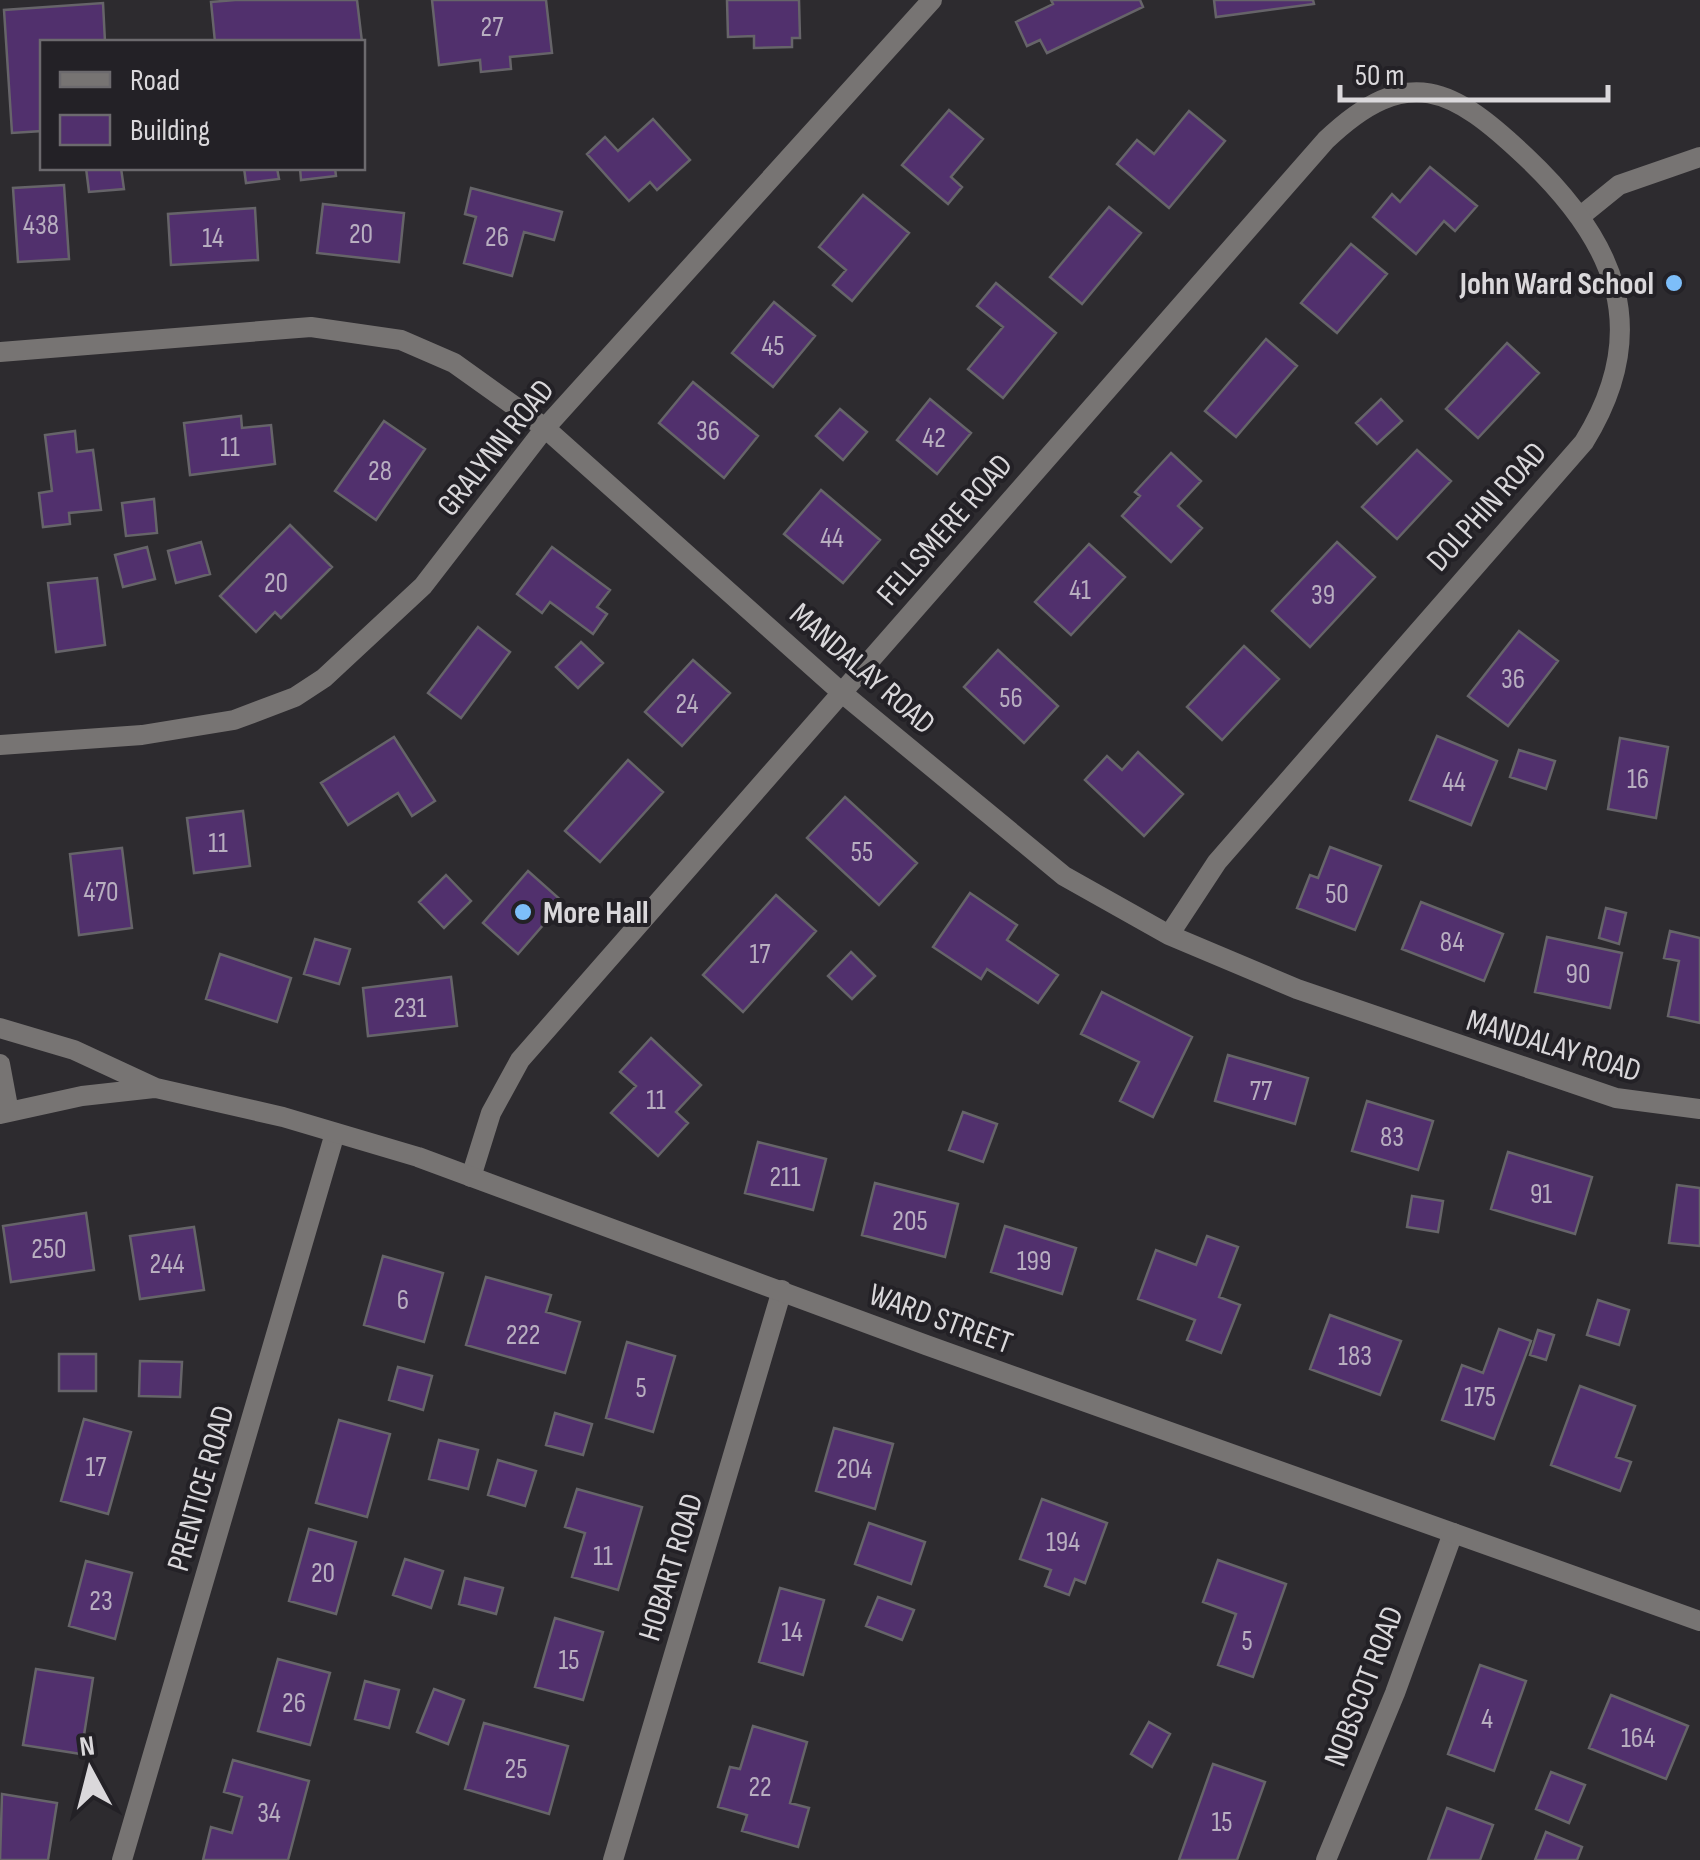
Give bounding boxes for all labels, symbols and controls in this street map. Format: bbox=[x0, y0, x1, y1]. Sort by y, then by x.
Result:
house number: 27 bbox=[481, 11, 503, 44]
legend bbox=[40, 40, 365, 170]
scale bar bbox=[1340, 40, 1608, 102]
text: 50 m bbox=[1355, 58, 1404, 94]
text: Road bbox=[130, 63, 180, 99]
text: Building bbox=[130, 113, 210, 149]
house number: 438 bbox=[23, 209, 59, 242]
house number: 20 bbox=[349, 218, 373, 251]
house number: 26 bbox=[485, 221, 509, 254]
house number: 14 bbox=[202, 222, 224, 255]
place label: John Ward School bbox=[1459, 265, 1654, 304]
marker: John Ward School bbox=[1663, 272, 1685, 294]
house number: 45 bbox=[761, 330, 785, 363]
street label: GRALYNN ROAD bbox=[429, 372, 563, 524]
house number: 36 bbox=[696, 415, 720, 448]
house number: 42 bbox=[922, 422, 946, 455]
house number: 11 bbox=[220, 431, 240, 464]
street label: DOLPHIN ROAD bbox=[1419, 434, 1555, 580]
street label: FELLSMERE ROAD bbox=[869, 446, 1021, 614]
house number: 28 bbox=[368, 455, 392, 488]
house number: 44 bbox=[820, 522, 844, 555]
house number: 20 bbox=[264, 567, 288, 600]
house number: 41 bbox=[1069, 574, 1091, 607]
house number: 39 bbox=[1311, 579, 1335, 612]
street label: MANDALAY ROAD bbox=[781, 595, 943, 743]
house number: 36 bbox=[1501, 663, 1525, 696]
house number: 56 bbox=[999, 682, 1023, 715]
house number: 24 bbox=[675, 688, 699, 721]
house number: 16 bbox=[1627, 763, 1649, 796]
house number: 44 bbox=[1442, 766, 1466, 799]
house number: 11 bbox=[208, 827, 228, 860]
house number: 55 bbox=[851, 836, 873, 869]
house number: 470 bbox=[83, 876, 119, 909]
house number: 50 bbox=[1325, 878, 1349, 911]
place label: More Hall bbox=[543, 894, 649, 933]
marker: More Hall bbox=[512, 901, 534, 923]
house number: 84 bbox=[1440, 926, 1465, 959]
house number: 17 bbox=[750, 938, 770, 971]
house number: 90 bbox=[1566, 958, 1590, 991]
house number: 231 bbox=[393, 992, 427, 1025]
street label: MANDALAY ROAD bbox=[1462, 1001, 1646, 1091]
house number: 77 bbox=[1250, 1075, 1272, 1108]
house number: 11 bbox=[646, 1084, 666, 1117]
house number: 83 bbox=[1380, 1121, 1404, 1154]
house number: 211 bbox=[769, 1161, 801, 1194]
house number: 91 bbox=[1530, 1178, 1552, 1211]
house number: 205 bbox=[892, 1205, 928, 1238]
house number: 250 bbox=[31, 1233, 67, 1266]
house number: 199 bbox=[1017, 1245, 1051, 1278]
house number: 244 bbox=[150, 1248, 185, 1281]
street label: WARD STREET bbox=[863, 1275, 1018, 1363]
house number: 6 bbox=[397, 1284, 409, 1317]
house number: 222 bbox=[506, 1319, 540, 1352]
house number: 183 bbox=[1338, 1340, 1372, 1373]
house number: 5 bbox=[635, 1372, 647, 1405]
house number: 175 bbox=[1464, 1381, 1496, 1414]
street label: PRENTICE ROAD bbox=[159, 1401, 244, 1576]
house number: 17 bbox=[86, 1451, 106, 1484]
house number: 204 bbox=[836, 1453, 872, 1486]
street label: HOBART ROAD bbox=[631, 1489, 712, 1646]
house number: 194 bbox=[1046, 1526, 1080, 1559]
house number: 11 bbox=[593, 1540, 613, 1573]
house number: 20 bbox=[311, 1557, 335, 1590]
house number: 23 bbox=[89, 1585, 113, 1618]
street label: NOBSCOT ROAD bbox=[1316, 1601, 1413, 1772]
house number: 14 bbox=[781, 1616, 803, 1649]
house number: 5 bbox=[1241, 1625, 1253, 1658]
house number: 15 bbox=[558, 1644, 580, 1677]
house number: 26 bbox=[282, 1687, 306, 1720]
house number: 4 bbox=[1481, 1703, 1493, 1736]
north arrow bbox=[40, 1720, 140, 1820]
house number: 164 bbox=[1621, 1722, 1655, 1755]
text: N bbox=[78, 1729, 97, 1764]
house number: 25 bbox=[505, 1753, 527, 1786]
house number: 22 bbox=[748, 1771, 772, 1804]
house number: 34 bbox=[257, 1797, 281, 1830]
house number: 15 bbox=[1211, 1806, 1233, 1839]

